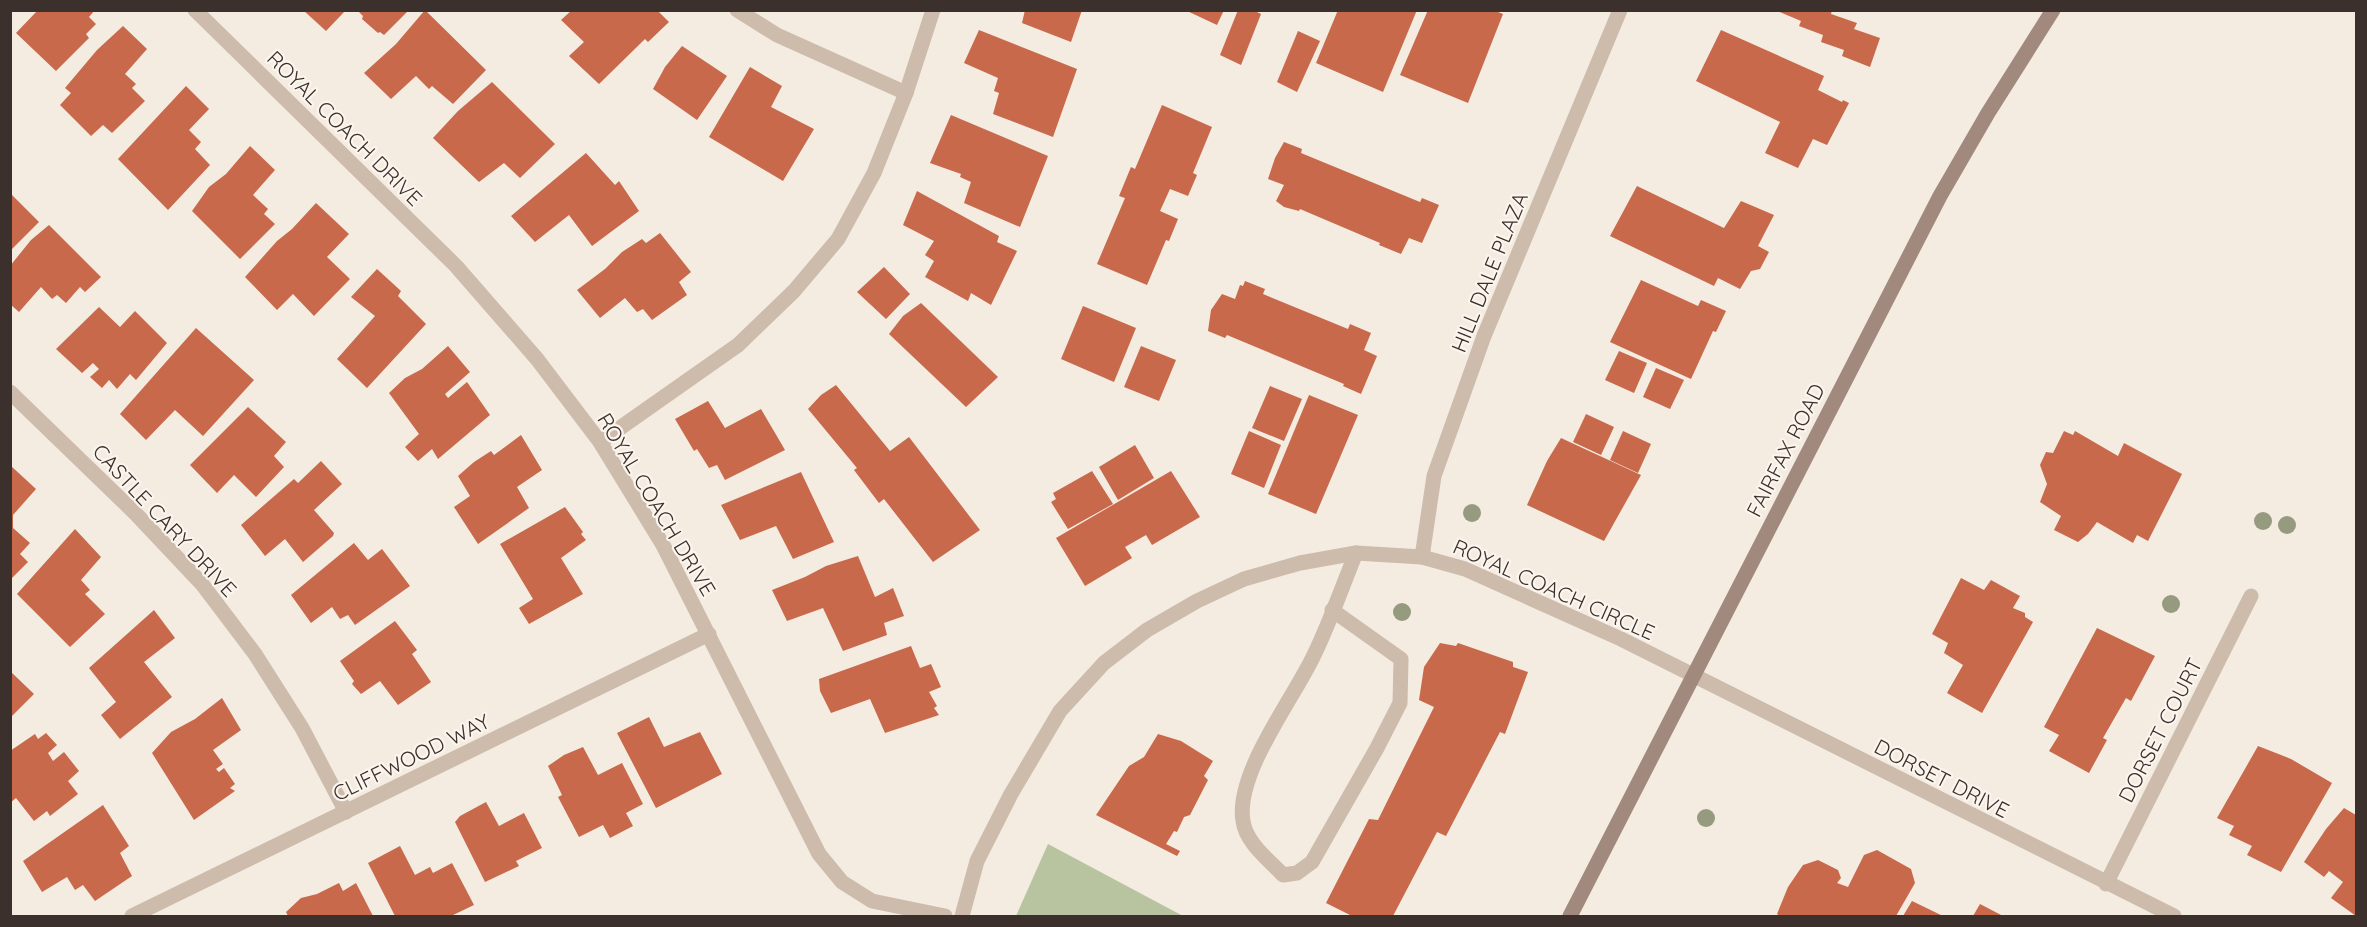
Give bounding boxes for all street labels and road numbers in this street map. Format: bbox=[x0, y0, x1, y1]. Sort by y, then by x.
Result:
street label: ROYAL COACH DRIVE bbox=[262, 45, 428, 211]
street label: HILL DALE PLAZA bbox=[1445, 188, 1533, 356]
street label: FAIRFAX ROAD bbox=[1740, 379, 1830, 521]
street label: ROYAL COACH DRIVE bbox=[592, 408, 722, 600]
street label: CASTLE CARY DRIVE bbox=[88, 438, 242, 602]
street label: ROYAL COACH CIRCLE bbox=[1449, 533, 1659, 645]
street label: DORSET COURT bbox=[2112, 653, 2208, 807]
street label: CLIFFWOOD WAY bbox=[328, 708, 494, 806]
street label: DORSET DRIVE bbox=[1870, 733, 2014, 823]

